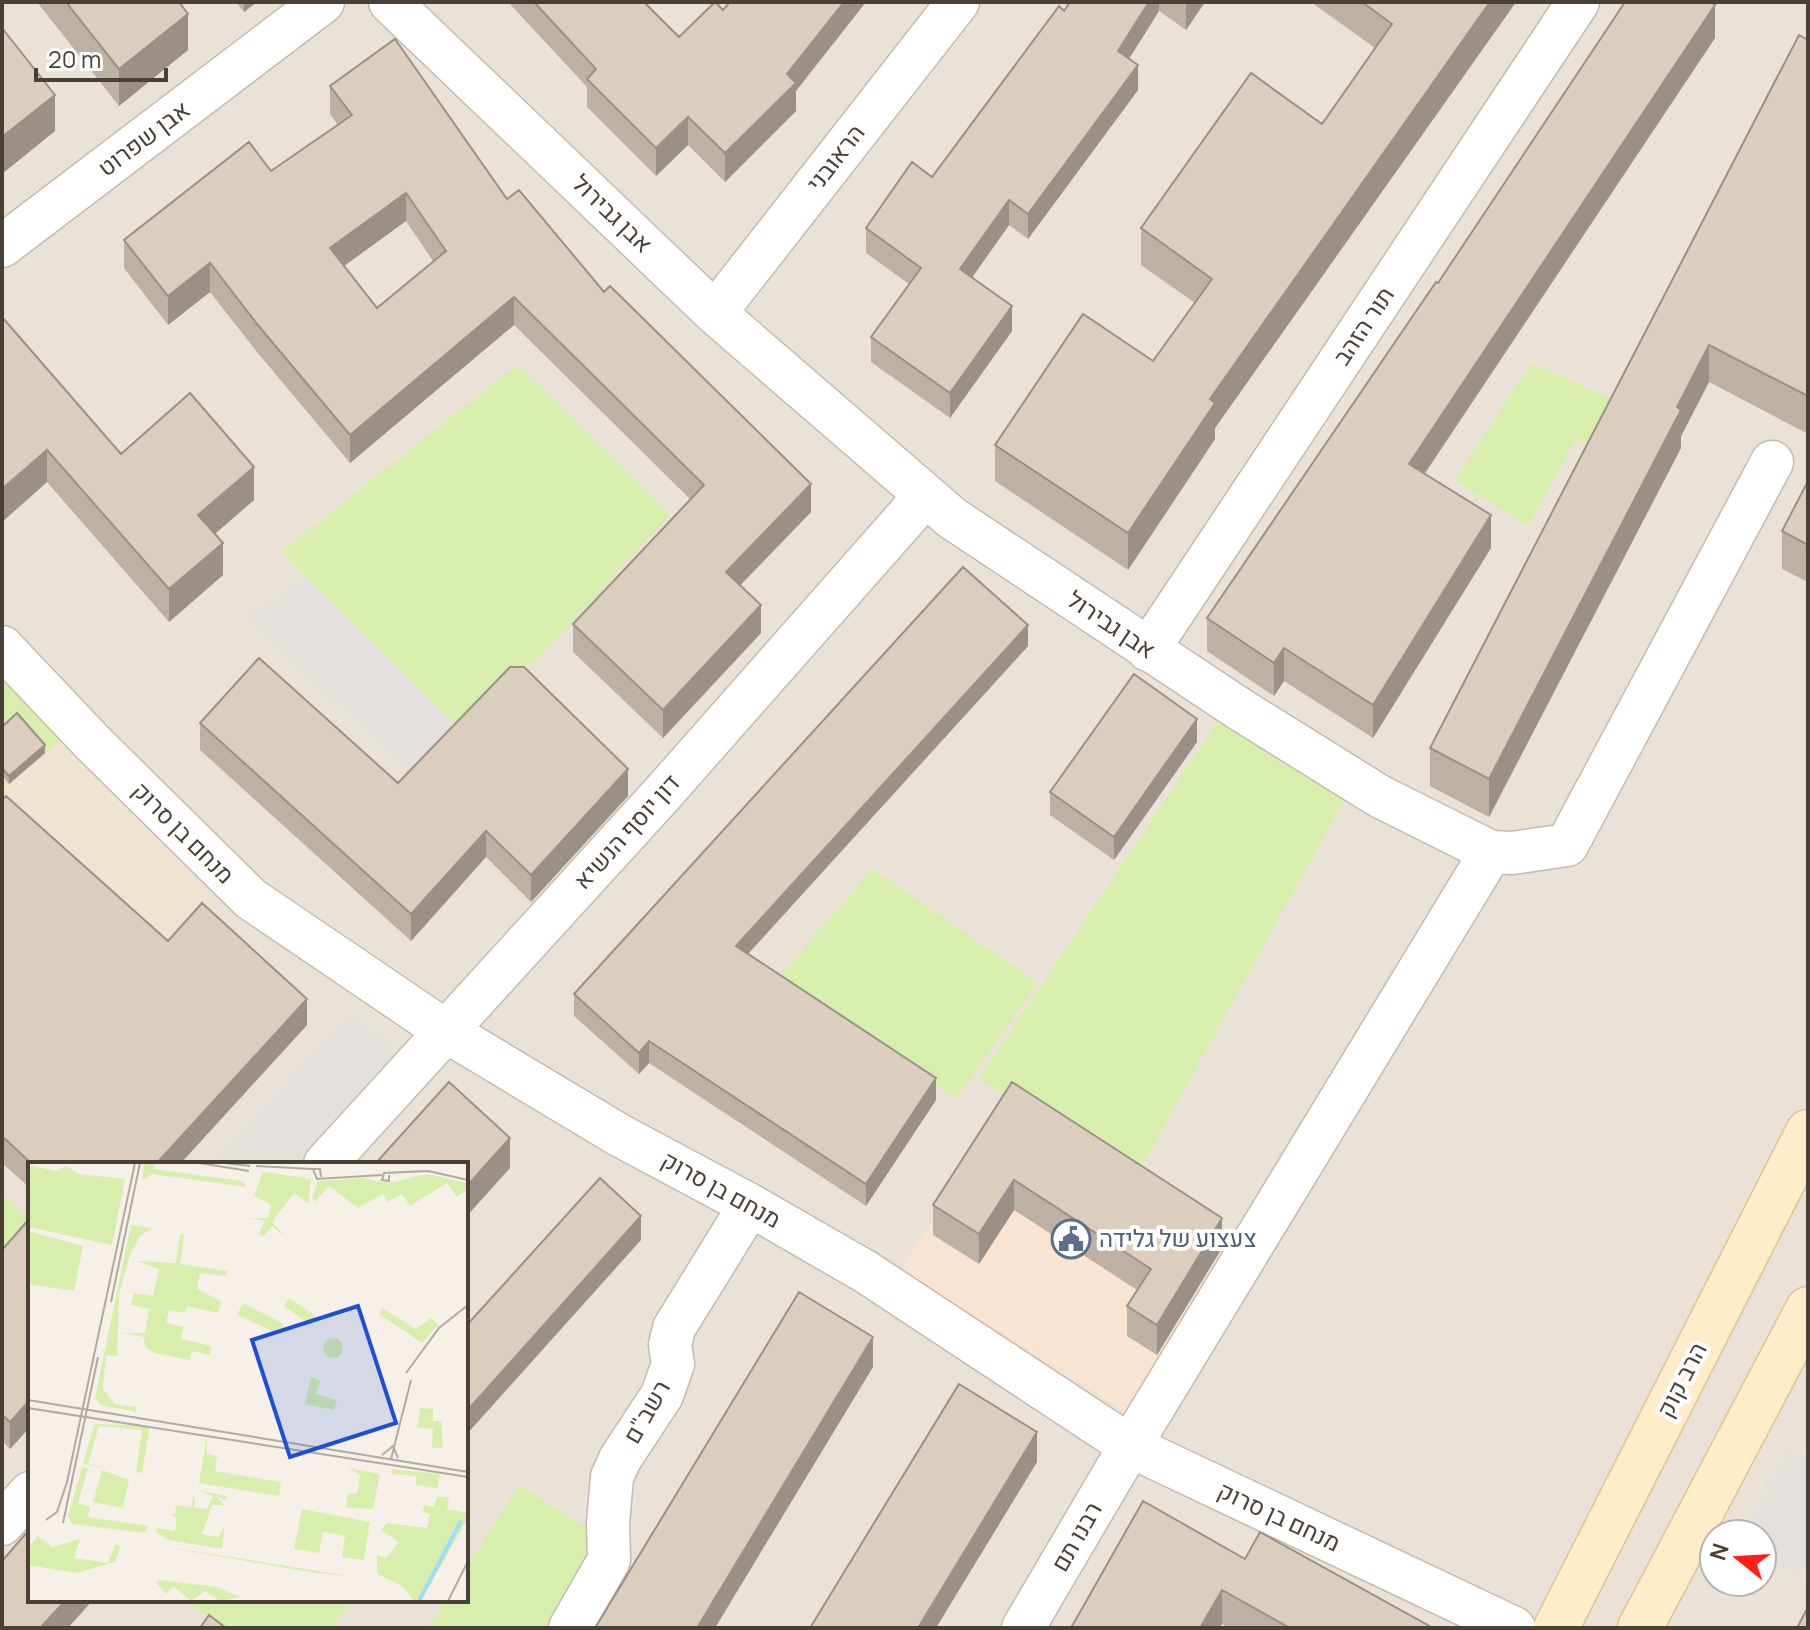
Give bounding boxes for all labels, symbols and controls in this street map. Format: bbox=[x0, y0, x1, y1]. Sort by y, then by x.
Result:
scale bar bbox=[36, 32, 166, 82]
text: 20 m bbox=[48, 42, 101, 75]
street label: אבן שפרוט bbox=[90, 92, 196, 183]
street label: הראובני bbox=[798, 117, 872, 198]
street label: אבן גבירול bbox=[566, 166, 661, 260]
street label: תור הזהב bbox=[1324, 279, 1401, 371]
street label: אבן גבירול bbox=[1061, 582, 1163, 665]
street label: דון יוסף הנשיא bbox=[565, 766, 686, 896]
street label: מנחם בן סרוק bbox=[126, 774, 242, 890]
street label: מנחם בן סרוק bbox=[656, 1142, 787, 1235]
inset map bbox=[28, 1162, 468, 1602]
public building icon: צעצוע של גלידה bbox=[1050, 1218, 1092, 1260]
place label: צעצוע של גלידה bbox=[1099, 1221, 1257, 1254]
street label: הרב קוק bbox=[1648, 1336, 1714, 1423]
street label: רשב"ם bbox=[614, 1373, 677, 1449]
street label: מנחם בן סרוק bbox=[1213, 1473, 1346, 1558]
street label: רבנו תם bbox=[1043, 1495, 1109, 1577]
north arrow bbox=[1698, 1518, 1778, 1598]
text: N bbox=[1702, 1540, 1736, 1564]

